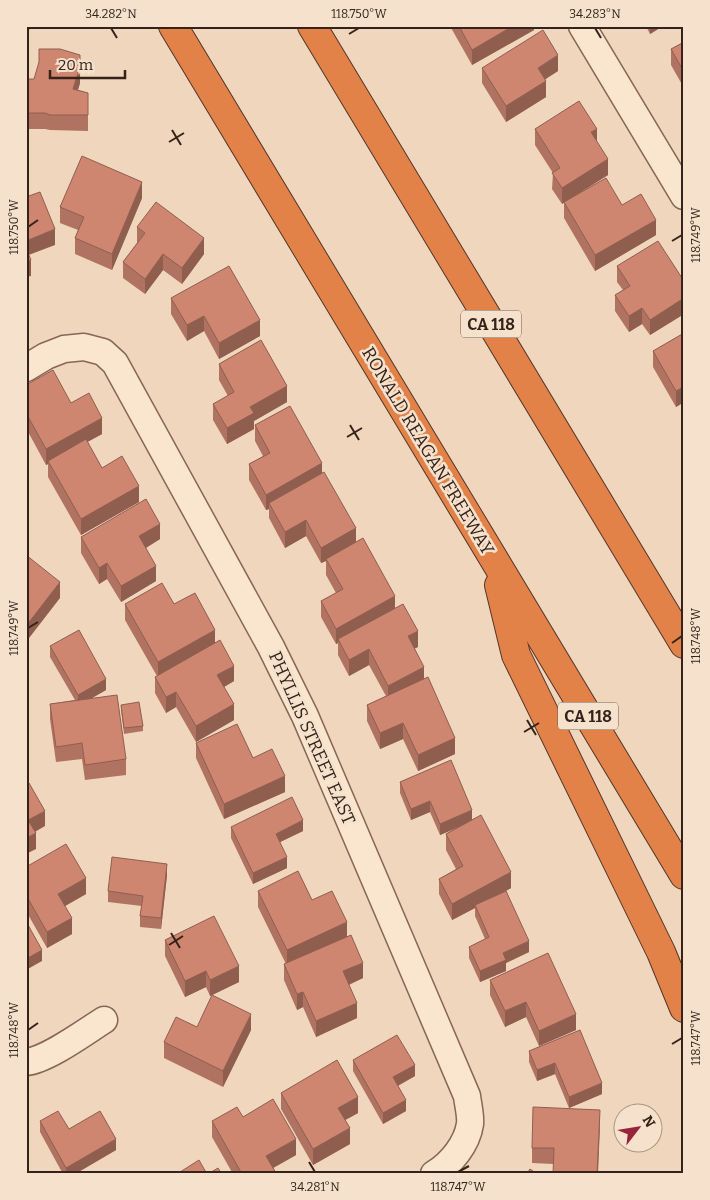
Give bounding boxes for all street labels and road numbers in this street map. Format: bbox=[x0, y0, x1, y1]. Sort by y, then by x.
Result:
road number: CA 118 bbox=[461, 310, 521, 338]
street label: RONALD REAGAN FREEWAY bbox=[357, 343, 499, 559]
street label: PHYLLIS STREET EAST bbox=[264, 648, 360, 829]
road number: CA 118 bbox=[558, 702, 618, 729]

